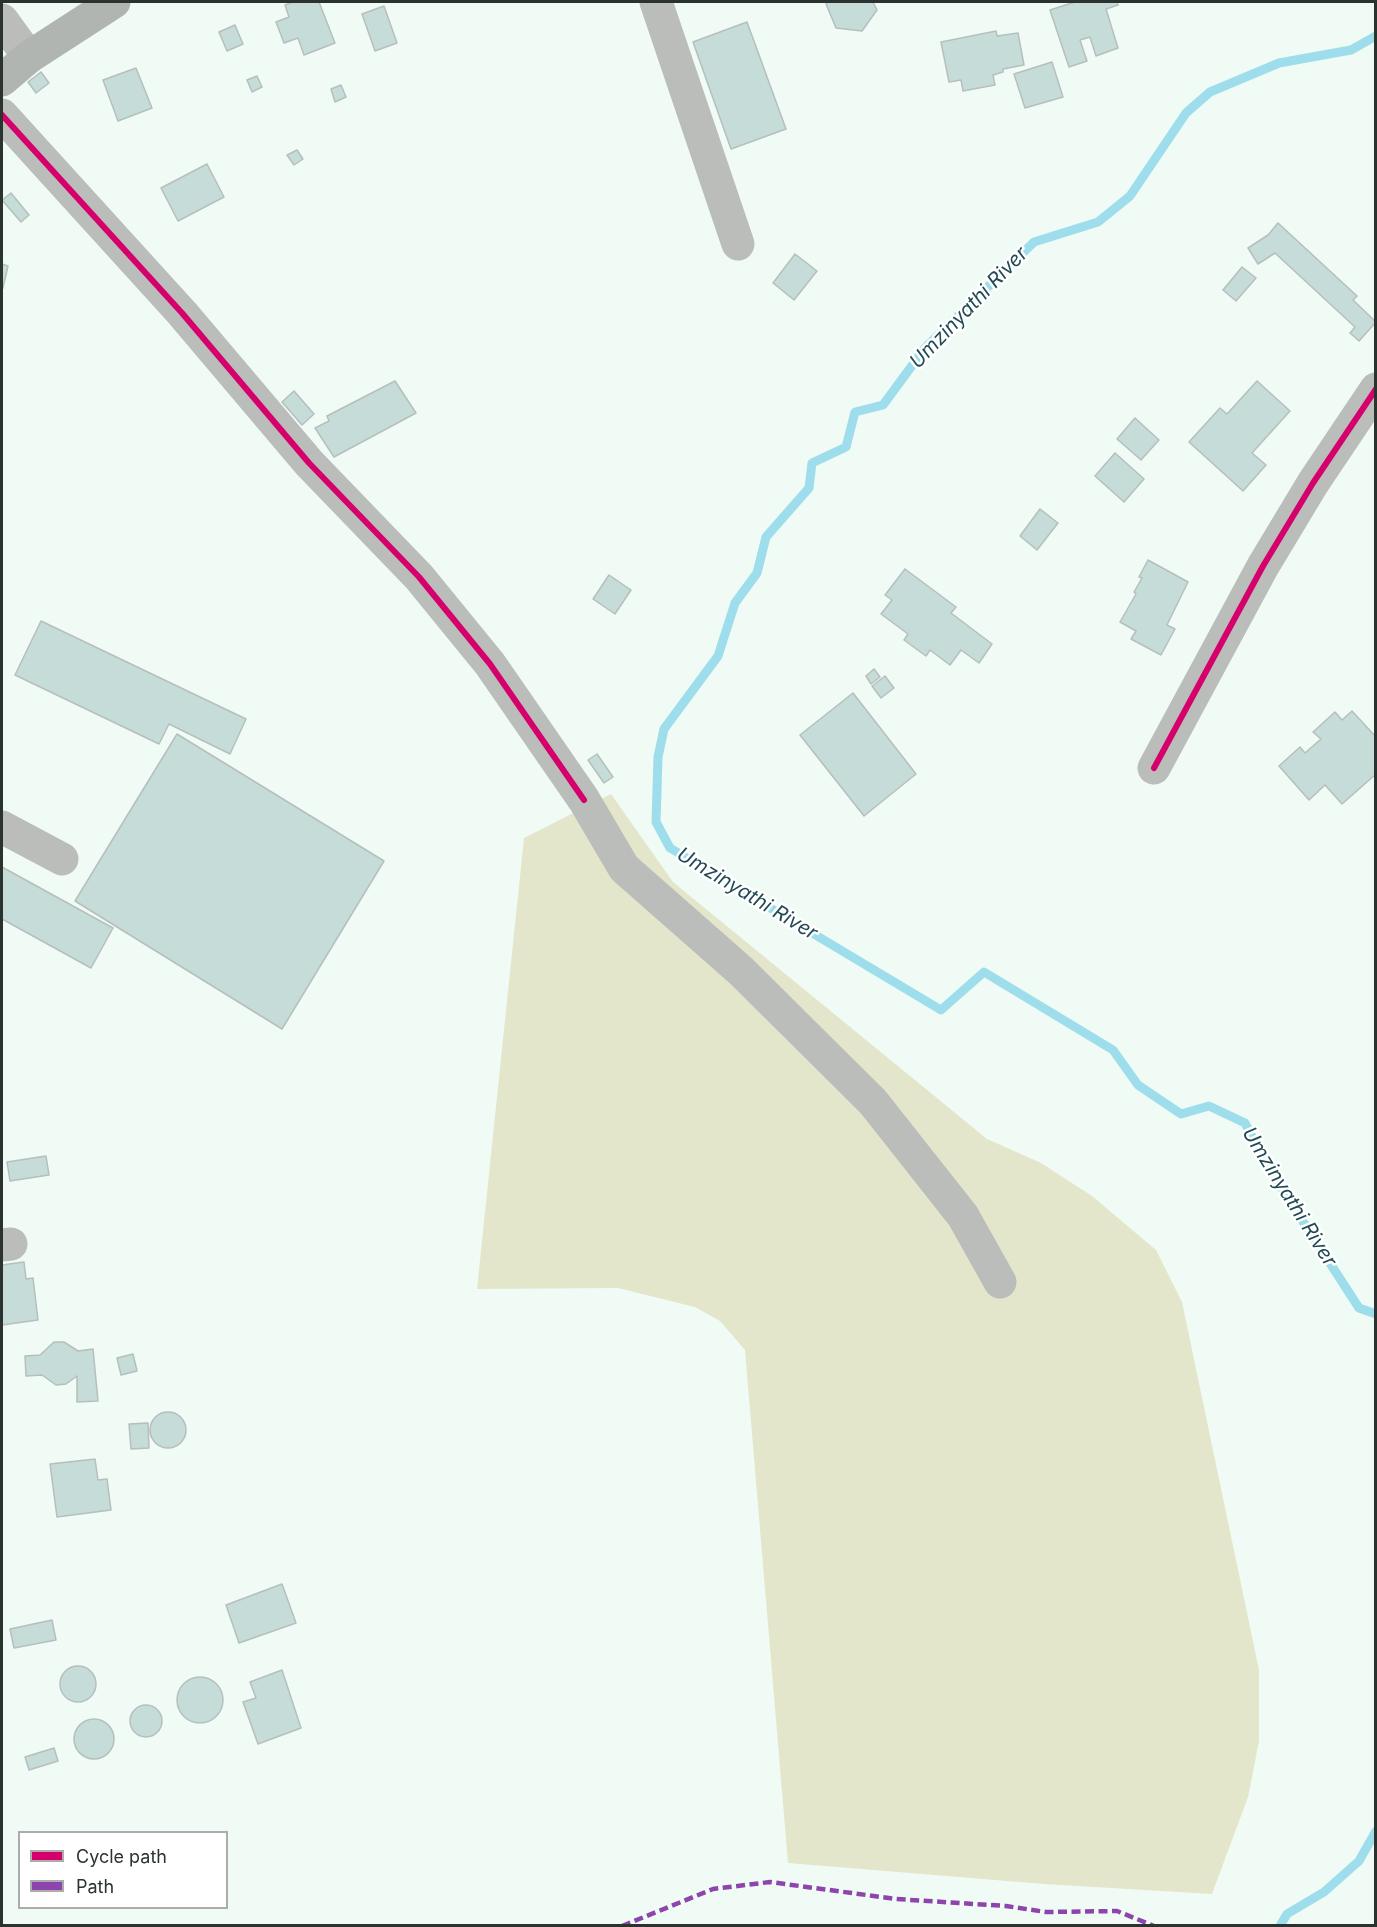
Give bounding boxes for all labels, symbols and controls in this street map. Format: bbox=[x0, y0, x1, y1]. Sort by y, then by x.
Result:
water label: Umzinyathi River bbox=[905, 242, 1033, 374]
water label: Umzinyathi River bbox=[672, 843, 822, 945]
water label: Umzinyathi River bbox=[1237, 1123, 1341, 1271]
legend bbox=[18, 1831, 228, 1909]
text: Cycle path bbox=[76, 1846, 167, 1867]
text: Path bbox=[76, 1876, 114, 1897]

